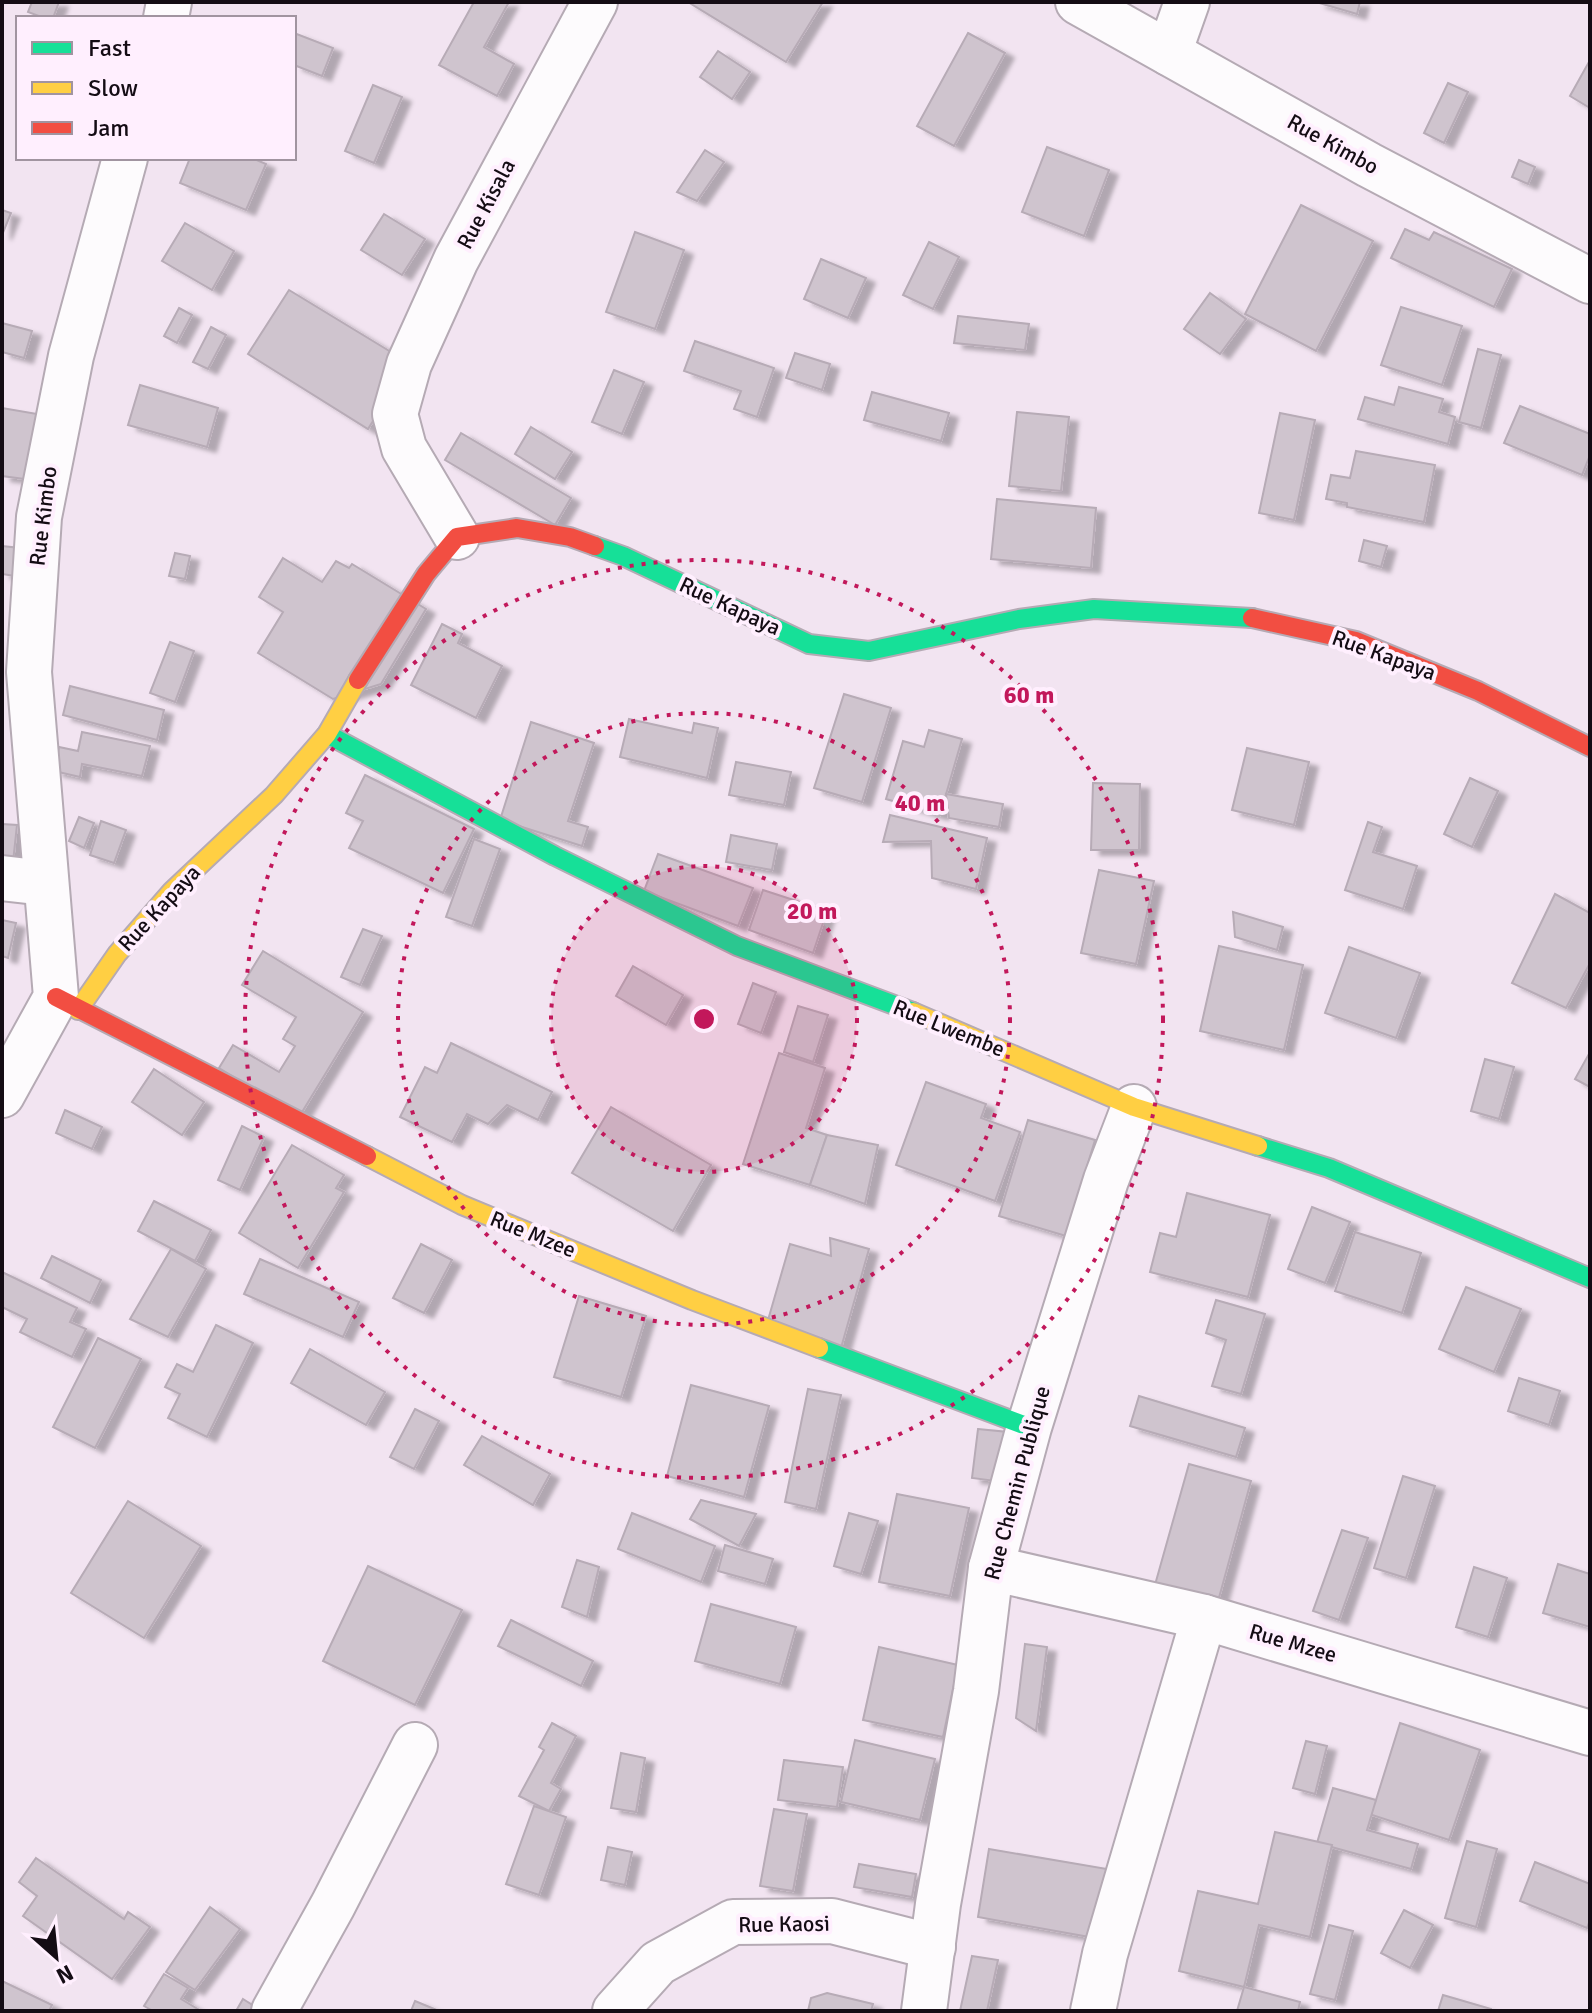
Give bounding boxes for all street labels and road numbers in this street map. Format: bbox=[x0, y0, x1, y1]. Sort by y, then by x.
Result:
street label: Rue Kimbo bbox=[1283, 108, 1383, 180]
street label: Rue Kisala bbox=[451, 154, 521, 254]
street label: Rue Kimbo bbox=[23, 465, 63, 567]
street label: Rue Kapaya bbox=[675, 571, 785, 641]
street label: Rue Kapaya bbox=[1328, 624, 1440, 686]
street label: Rue Kapaya bbox=[112, 859, 206, 957]
street label: Rue Lwembe bbox=[889, 993, 1009, 1063]
street label: Rue Mzee bbox=[486, 1205, 580, 1263]
street label: Rue Chemin Publique bbox=[978, 1383, 1056, 1583]
street label: Rue Mzee bbox=[1246, 1618, 1340, 1668]
street label: Rue Kaosi bbox=[738, 1910, 830, 1938]

